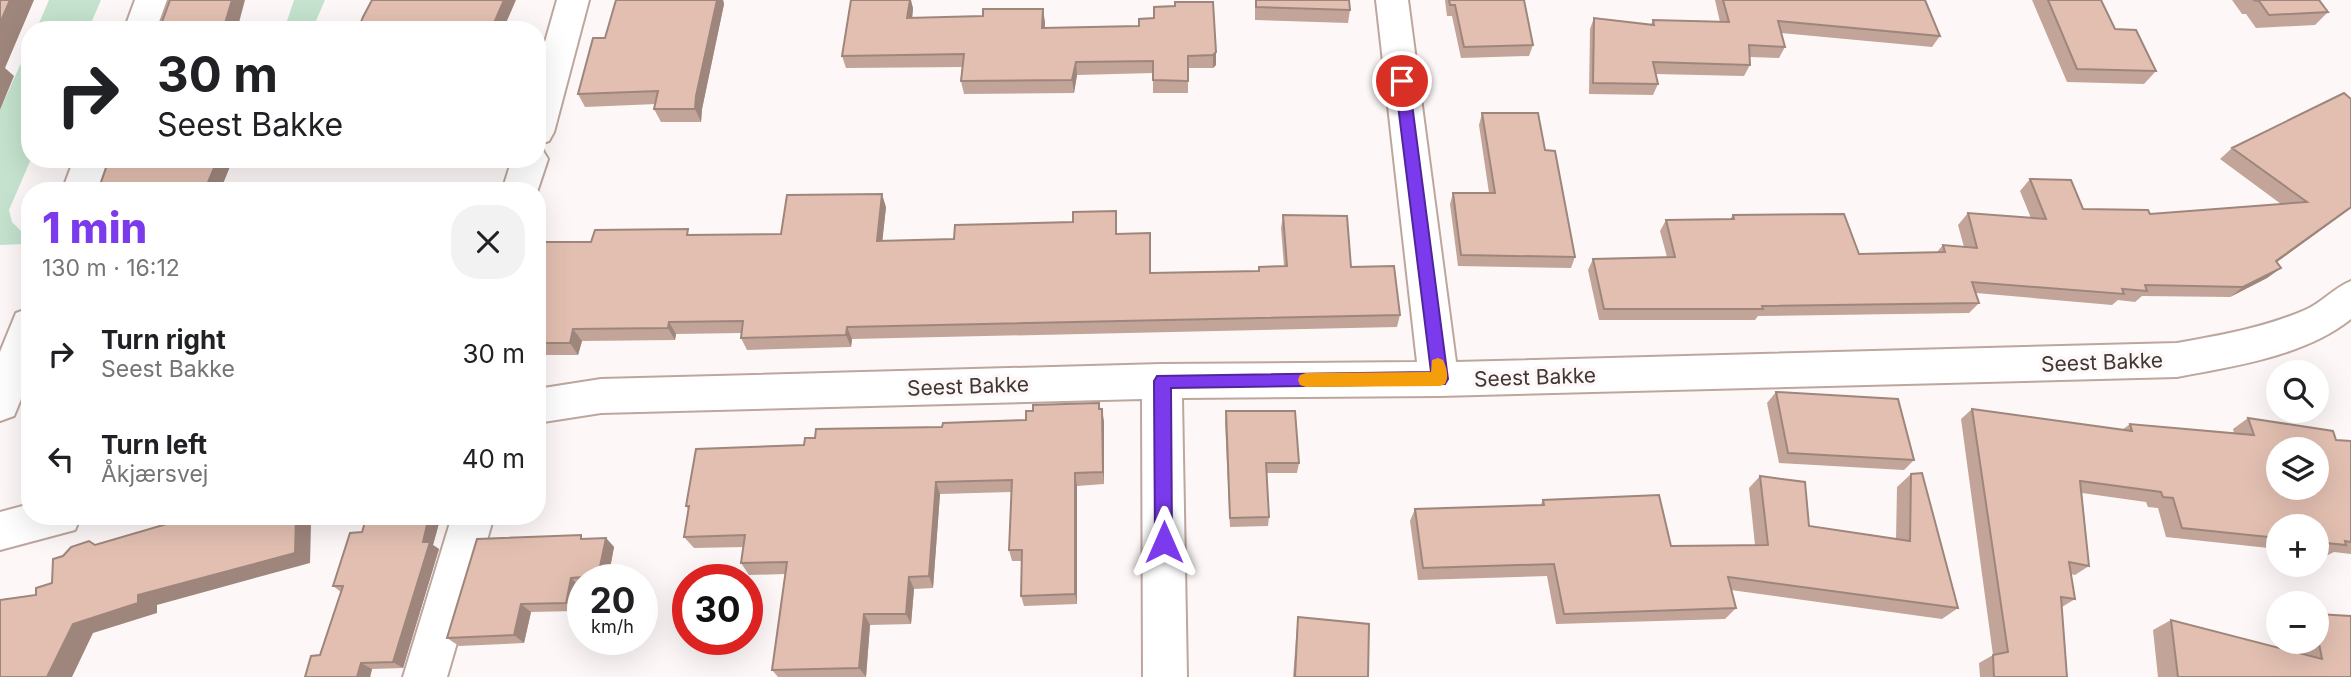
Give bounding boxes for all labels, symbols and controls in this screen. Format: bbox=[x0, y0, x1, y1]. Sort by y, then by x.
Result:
text: 30 m bbox=[157, 45, 278, 104]
icon: right bbox=[42, 49, 133, 140]
pin bbox=[1372, 51, 1432, 111]
icon: arrive bbox=[1383, 62, 1421, 100]
text: Seest Bakke bbox=[157, 105, 343, 144]
text: 1 min bbox=[42, 202, 147, 253]
button: close bbox=[451, 205, 525, 279]
text: 130 m · 16:12 bbox=[42, 254, 180, 282]
text: Turn right bbox=[101, 324, 226, 355]
icon: right bbox=[42, 335, 80, 373]
text: 30 m bbox=[462, 338, 525, 369]
street label: Seest Bakke bbox=[2041, 347, 2163, 377]
text: Seest Bakke bbox=[101, 355, 235, 383]
map controls bbox=[2266, 360, 2329, 654]
button: search bbox=[2266, 360, 2329, 423]
street label: Seest Bakke bbox=[1474, 362, 1596, 392]
street label: Seest Bakke bbox=[907, 371, 1029, 401]
text: Turn left bbox=[101, 429, 207, 460]
button: layers bbox=[2266, 437, 2329, 500]
icon: left bbox=[42, 440, 80, 478]
text: 40 m bbox=[462, 443, 525, 474]
text: Åkjærsvej bbox=[101, 460, 208, 488]
position arrow bbox=[1127, 505, 1201, 579]
button: + bbox=[2266, 514, 2329, 577]
speed limit sign: 30 bbox=[672, 564, 763, 655]
text: 20 bbox=[590, 579, 635, 621]
button: − bbox=[2266, 591, 2329, 654]
text: km/h bbox=[591, 616, 634, 637]

